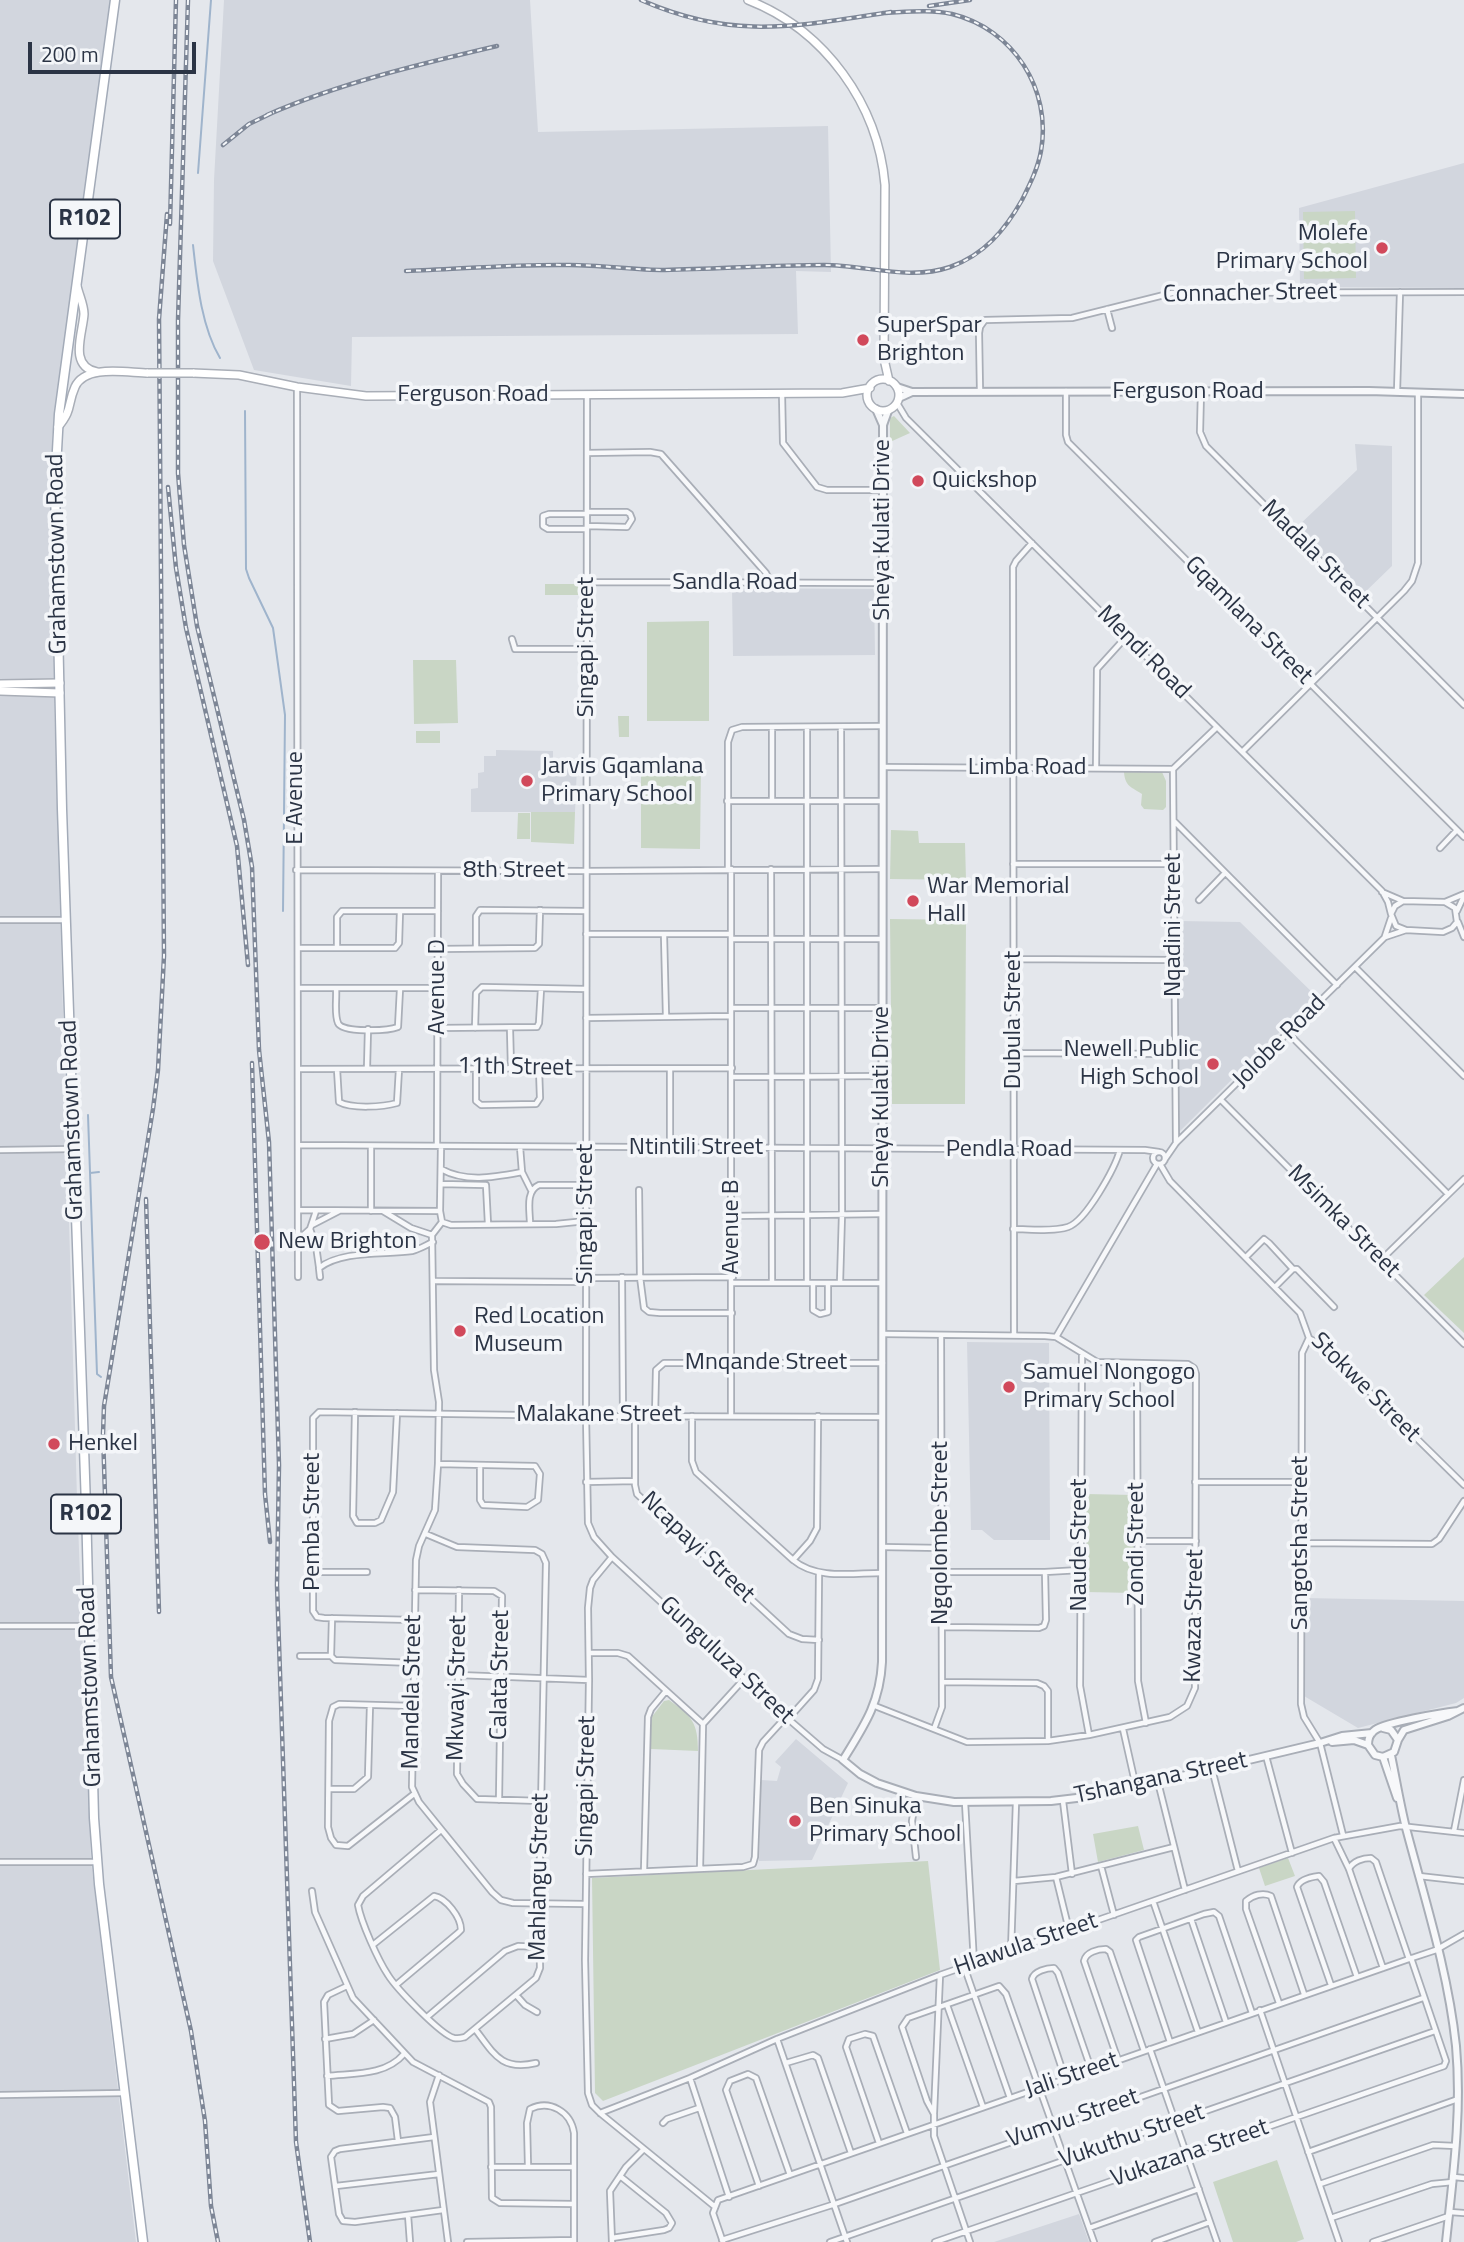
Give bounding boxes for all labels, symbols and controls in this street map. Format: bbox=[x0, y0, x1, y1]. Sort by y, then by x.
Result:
scale bar bbox=[32, 28, 200, 72]
text: 200 m bbox=[41, 38, 98, 70]
road number: R102 bbox=[50, 200, 120, 238]
place label: Molefe Primary School bbox=[1216, 220, 1368, 276]
marker: Molefe Primary School bbox=[1374, 240, 1390, 256]
street label: Connacher Street bbox=[1163, 278, 1337, 310]
place label: SuperSpar Brighton bbox=[877, 312, 982, 368]
marker: SuperSpar Brighton bbox=[855, 332, 871, 348]
street label: Ferguson Road bbox=[1112, 378, 1264, 406]
street label: Ferguson Road bbox=[397, 381, 549, 409]
street label: Sheya Kulati Drive bbox=[869, 439, 897, 621]
street label: Grahamstown Road bbox=[42, 453, 74, 655]
place label: Quickshop bbox=[932, 467, 1037, 495]
marker: Quickshop bbox=[910, 473, 926, 489]
street label: Madala Street bbox=[1255, 495, 1375, 615]
street label: Gqamlana Street bbox=[1178, 551, 1318, 691]
street label: Sandla Road bbox=[672, 569, 798, 597]
street label: Singapi Street bbox=[573, 577, 601, 717]
street label: Mendi Road bbox=[1090, 600, 1196, 706]
street label: E Avenue bbox=[282, 751, 310, 845]
place label: Jarvis Gqamlana Primary School bbox=[541, 753, 703, 809]
street label: Limba Road bbox=[968, 754, 1086, 782]
marker: Jarvis Gqamlana Primary School bbox=[519, 773, 535, 789]
street label: Nqadini Street bbox=[1160, 853, 1188, 997]
street label: 8th Street bbox=[463, 857, 565, 885]
place label: War Memorial Hall bbox=[927, 873, 1070, 929]
marker: War Memorial Hall bbox=[905, 893, 921, 909]
street label: Avenue D bbox=[424, 939, 452, 1035]
street label: Dubula Street bbox=[1000, 951, 1028, 1089]
street label: Jolobe Road bbox=[1228, 990, 1332, 1094]
street label: Sheya Kulati Drive bbox=[868, 1006, 896, 1188]
street label: Grahamstown Road bbox=[55, 1019, 91, 1221]
place label: Newell Public High School bbox=[1063, 1036, 1199, 1092]
street label: 11th Street bbox=[457, 1053, 573, 1083]
marker: Newell Public High School bbox=[1205, 1056, 1221, 1072]
street label: Ntintili Street bbox=[629, 1134, 763, 1162]
street label: Pendla Road bbox=[946, 1136, 1072, 1164]
street label: Singapi Street bbox=[572, 1144, 600, 1284]
street label: Msimka Street bbox=[1281, 1160, 1405, 1284]
street label: Avenue B bbox=[718, 1179, 746, 1275]
place label: New Brighton bbox=[278, 1228, 417, 1256]
marker: New Brighton bbox=[252, 1232, 272, 1252]
place label: Red Location Museum bbox=[474, 1303, 604, 1359]
marker: Red Location Museum bbox=[452, 1323, 468, 1339]
street label: Stokwe Street bbox=[1304, 1327, 1426, 1449]
street label: Mnqande Street bbox=[685, 1349, 847, 1377]
place label: Samuel Nongogo Primary School bbox=[1023, 1359, 1195, 1415]
marker: Samuel Nongogo Primary School bbox=[1001, 1379, 1017, 1395]
street label: Malakane Street bbox=[516, 1401, 682, 1429]
place label: Henkel bbox=[68, 1430, 138, 1458]
marker: Henkel bbox=[46, 1436, 62, 1452]
street label: Ngqolombe Street bbox=[927, 1441, 955, 1625]
street label: Pemba Street bbox=[299, 1453, 327, 1591]
street label: Sangotsha Street bbox=[1287, 1456, 1315, 1630]
street label: Naude Street bbox=[1066, 1479, 1094, 1611]
street label: Zondi Street bbox=[1123, 1482, 1151, 1606]
street label: Ncapayi Street bbox=[634, 1487, 760, 1609]
road number: R102 bbox=[51, 1494, 121, 1534]
street label: Kwaza Street bbox=[1179, 1549, 1211, 1683]
street label: Grahamstown Road bbox=[73, 1586, 109, 1788]
street label: Gunguluza Street bbox=[653, 1591, 799, 1731]
street label: Calata Street bbox=[485, 1610, 517, 1740]
street label: Mandela Street bbox=[397, 1614, 429, 1770]
street label: Mkwayi Street bbox=[442, 1615, 474, 1761]
street label: Singapi Street bbox=[571, 1715, 603, 1857]
street label: Tshangana Street bbox=[1072, 1747, 1250, 1811]
street label: Mahlangu Street bbox=[524, 1793, 556, 1961]
place label: Ben Sinuka Primary School bbox=[809, 1793, 961, 1849]
marker: Ben Sinuka Primary School bbox=[787, 1813, 803, 1829]
street label: Hlawula Street bbox=[951, 1907, 1101, 1983]
street label: Jali Street bbox=[1021, 2047, 1123, 2105]
street label: Vumvu Street bbox=[1003, 2083, 1143, 2155]
street label: Vukuthu Street bbox=[1056, 2099, 1208, 2175]
street label: Vukazana Street bbox=[1107, 2114, 1273, 2194]

